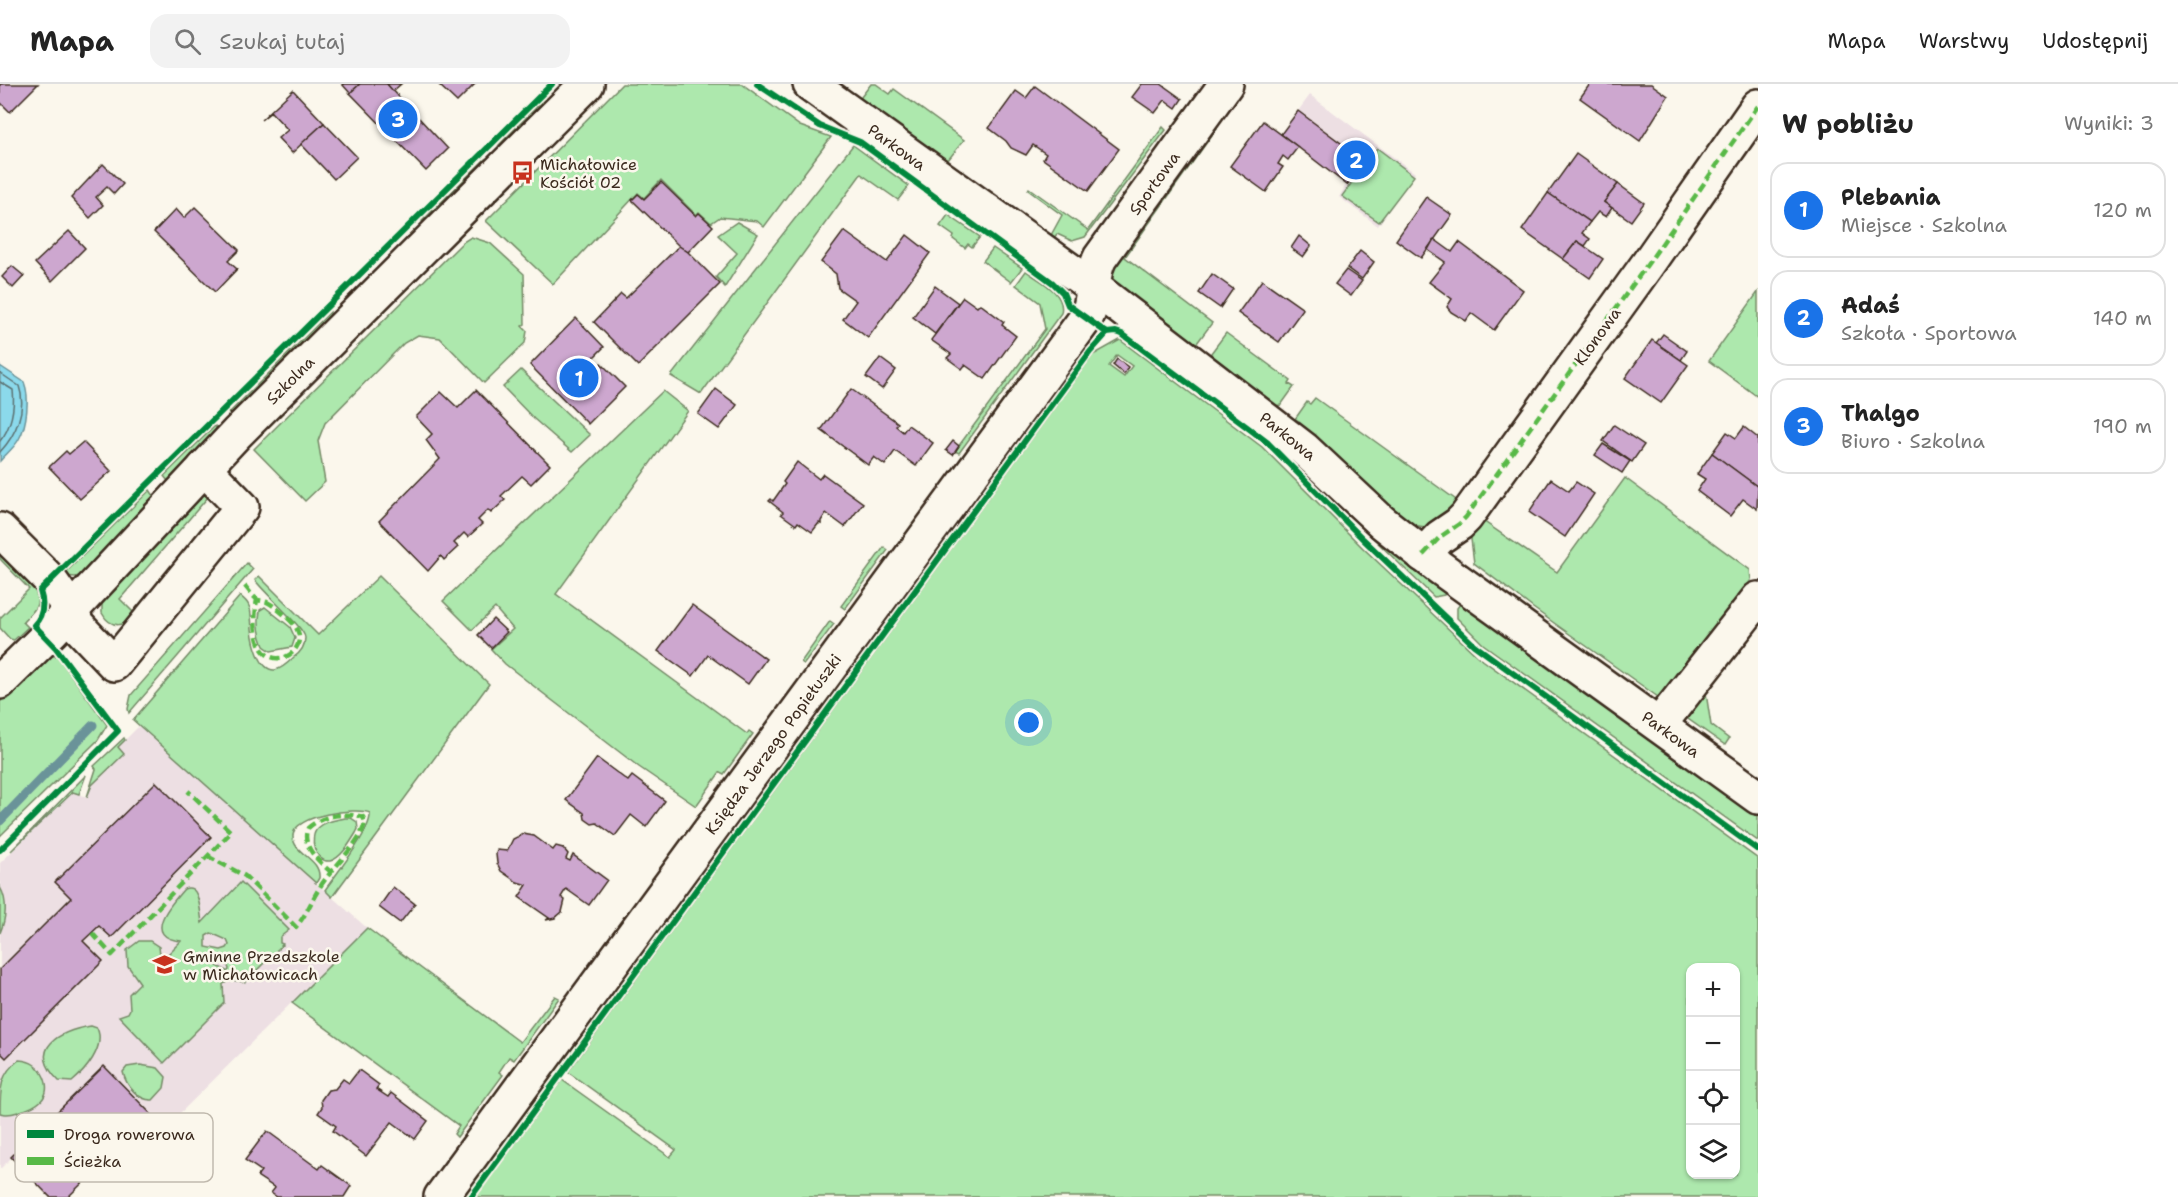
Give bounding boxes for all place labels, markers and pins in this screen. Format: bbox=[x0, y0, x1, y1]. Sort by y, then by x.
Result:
pin: 3 bbox=[378, 96, 418, 141]
pin: 2 bbox=[1336, 138, 1376, 182]
place label: Michałowice Kościół 02 bbox=[540, 154, 637, 193]
bus stop icon: Michałowice Kościół 02 bbox=[509, 160, 535, 186]
pin: 1 bbox=[560, 356, 598, 400]
place label: Gminne Przedszkole w Michałowicach bbox=[183, 946, 340, 985]
school or university icon: Gminne Przedszkole w Michałowicach bbox=[152, 952, 178, 978]

